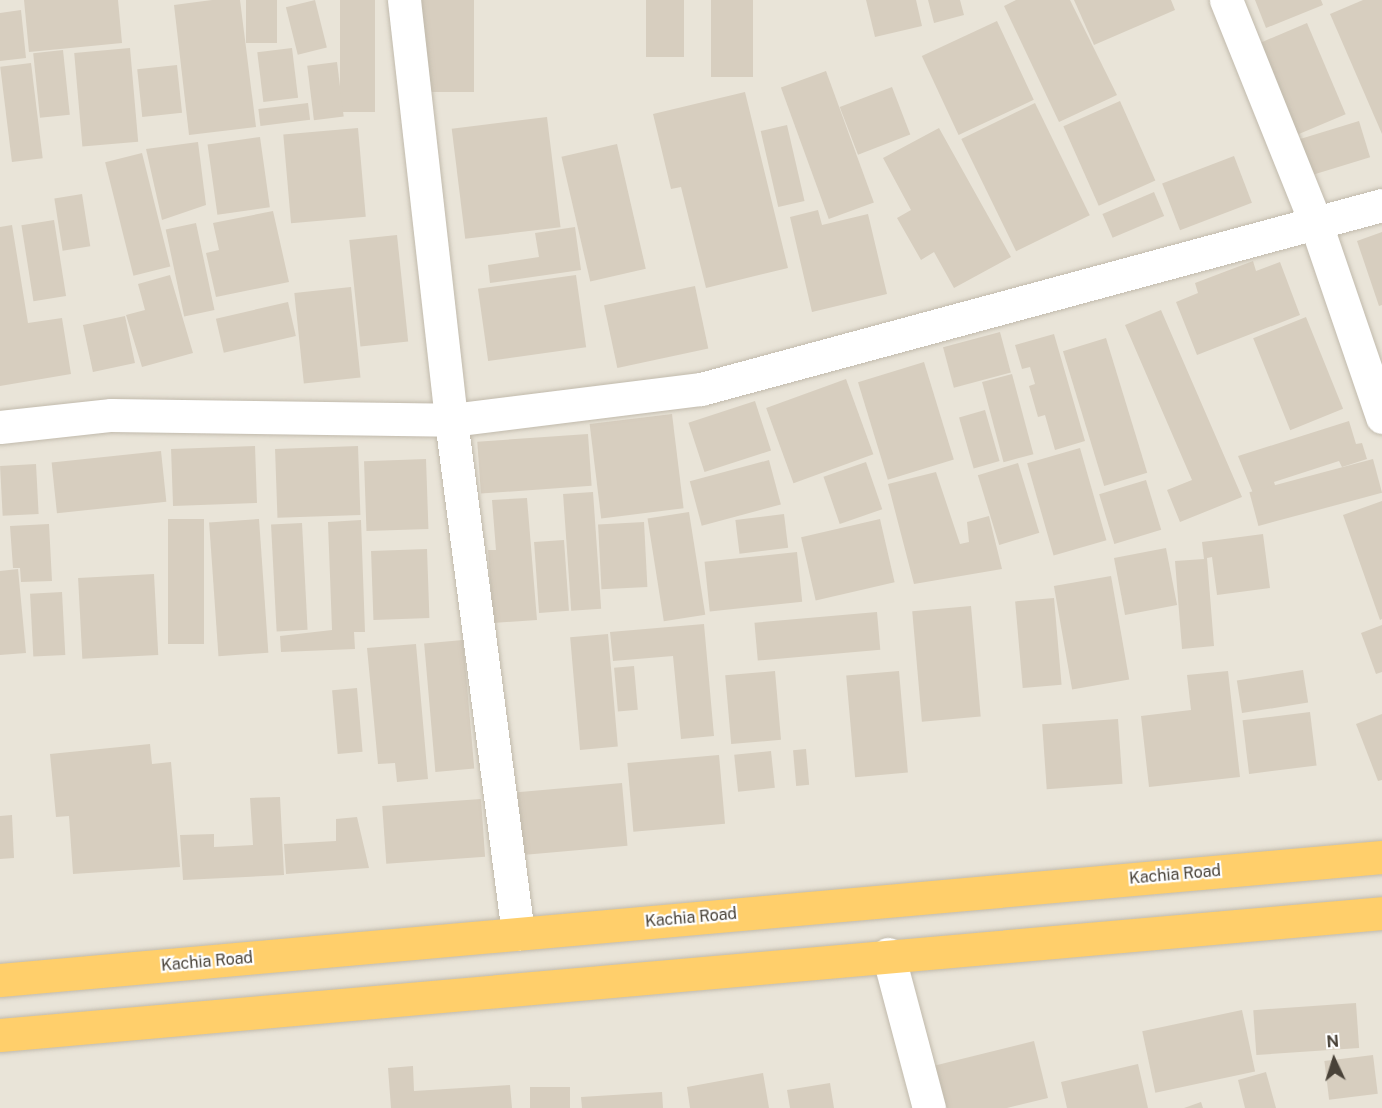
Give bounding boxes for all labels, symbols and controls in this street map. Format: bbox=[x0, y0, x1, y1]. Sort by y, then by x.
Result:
street label: Kachia Road bbox=[1128, 861, 1222, 889]
street label: Kachia Road bbox=[644, 904, 738, 932]
street label: Kachia Road bbox=[160, 948, 254, 976]
north arrow bbox=[1304, 1030, 1364, 1090]
text: N bbox=[1326, 1032, 1340, 1051]

